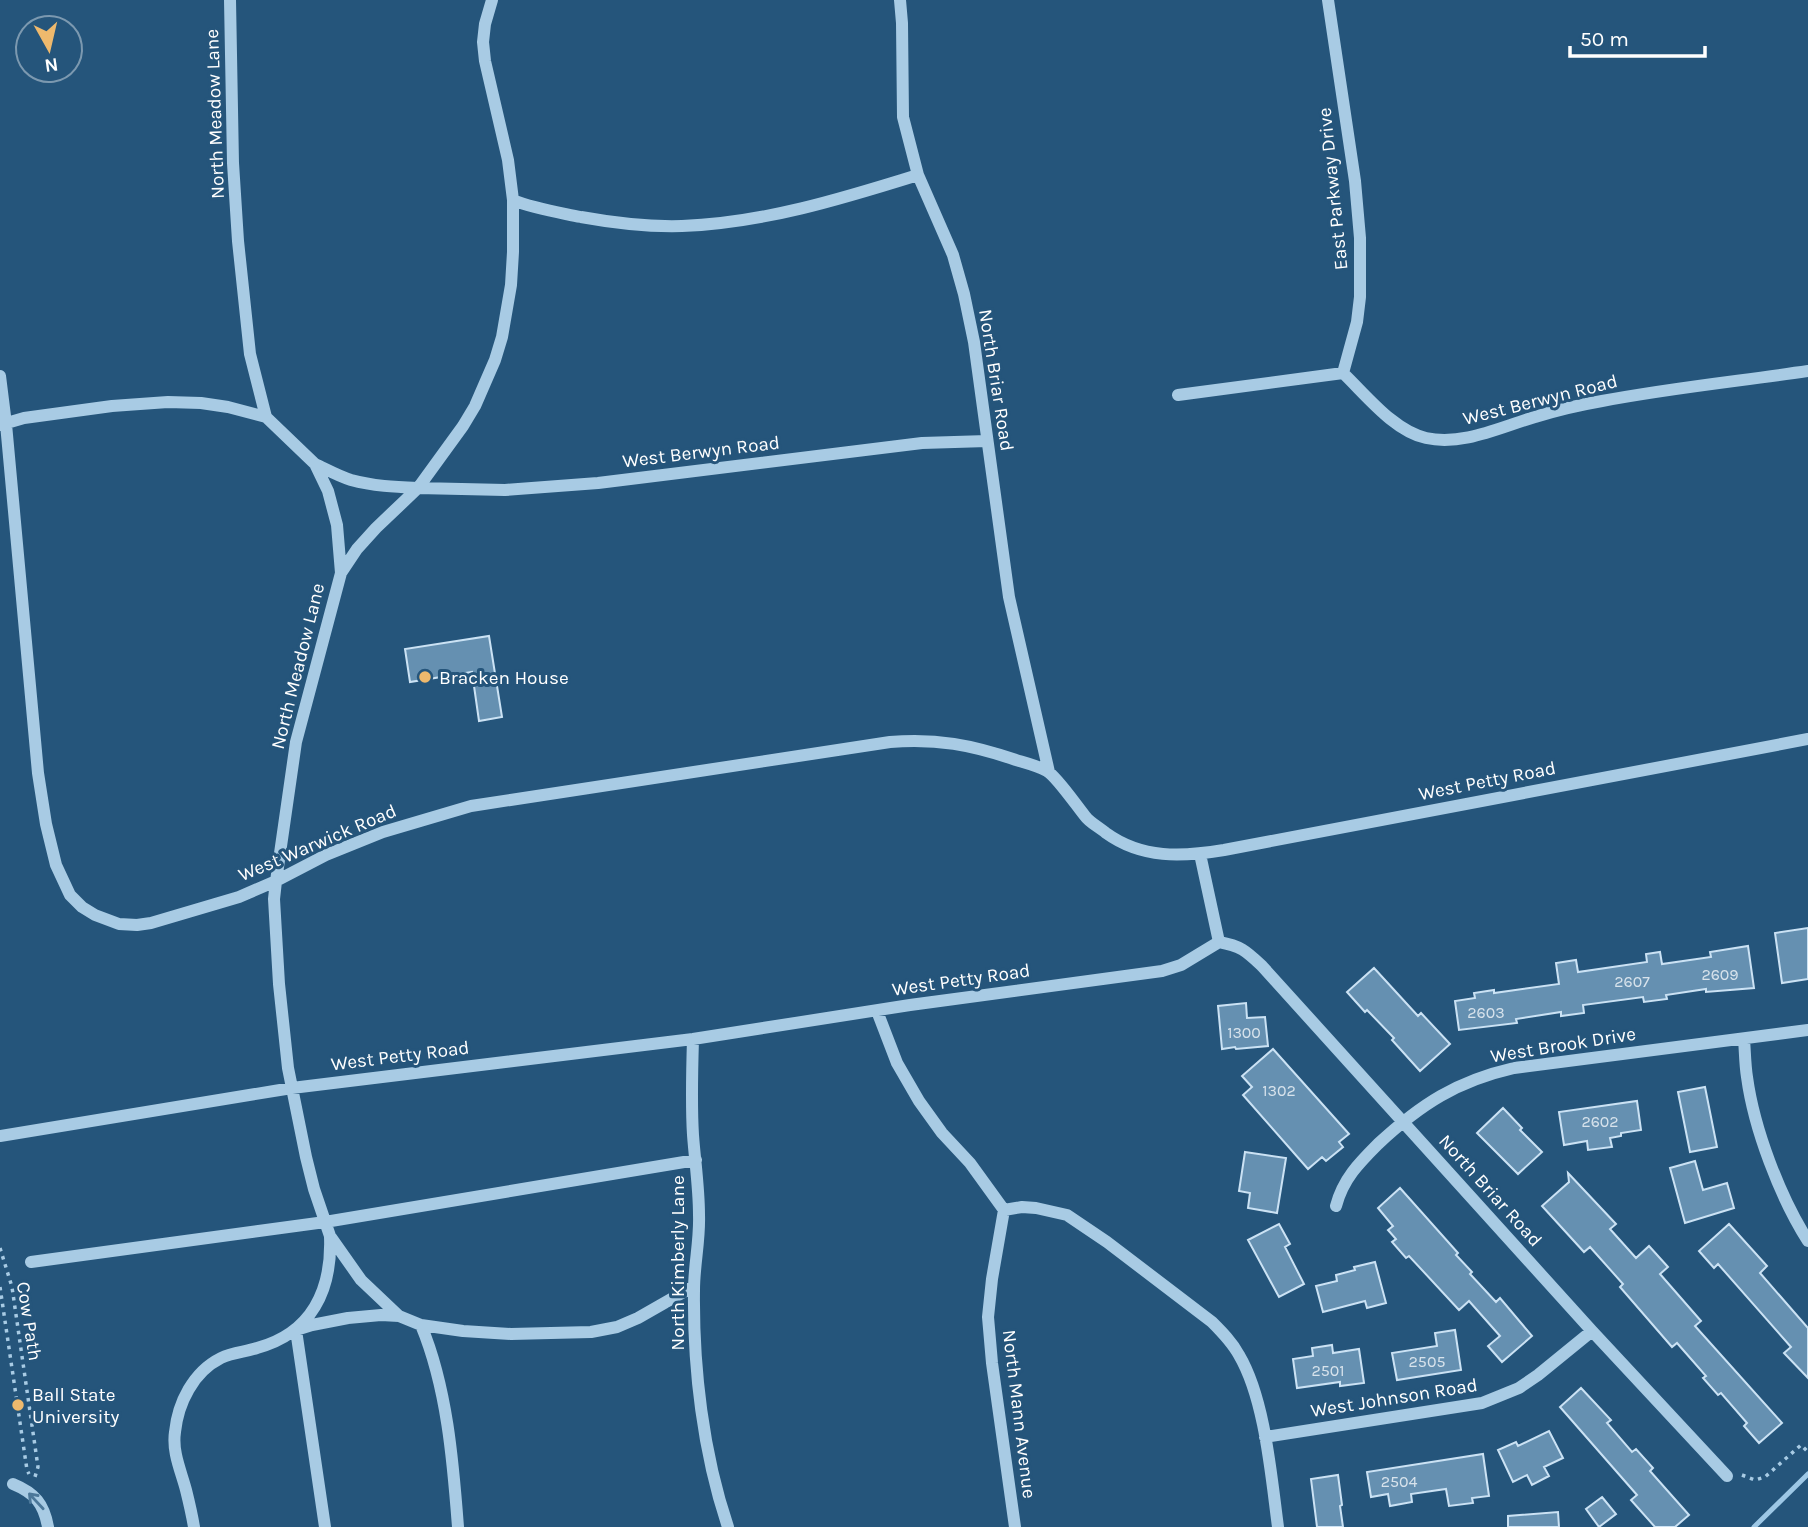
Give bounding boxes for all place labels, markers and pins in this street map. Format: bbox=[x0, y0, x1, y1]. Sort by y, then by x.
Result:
place label: Bracken House bbox=[439, 667, 569, 689]
marker: Bracken House bbox=[417, 669, 433, 685]
place label: Ball State University bbox=[32, 1384, 119, 1428]
marker: Ball State University bbox=[10, 1397, 26, 1413]

